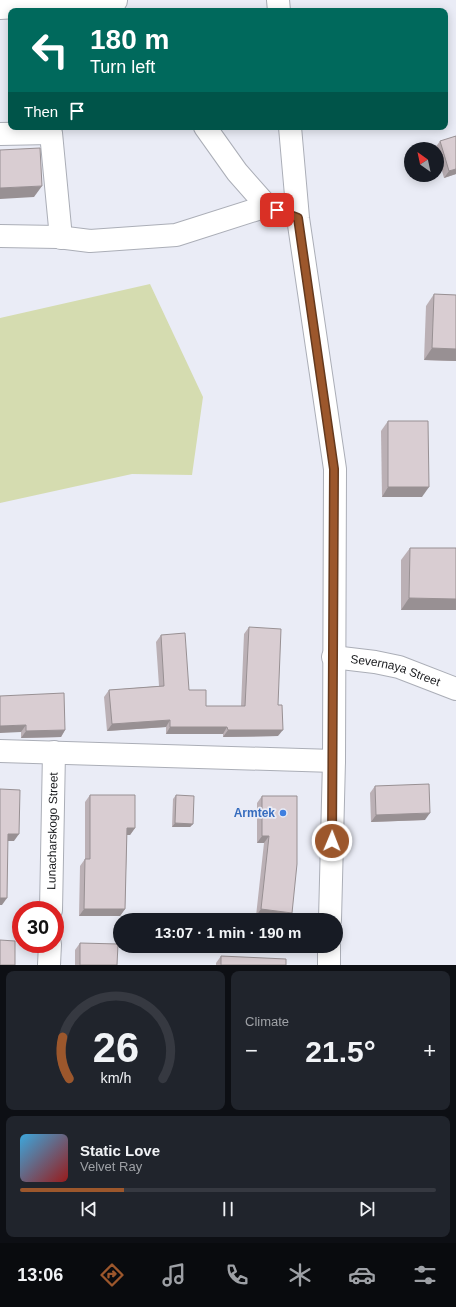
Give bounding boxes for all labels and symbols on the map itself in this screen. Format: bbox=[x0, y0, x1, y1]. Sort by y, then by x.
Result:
north arrow bbox=[404, 142, 444, 182]
pin bbox=[260, 193, 294, 227]
street label: Severnaya Street bbox=[350, 652, 443, 689]
street label: Lunacharskogo Street bbox=[44, 771, 61, 890]
place label: Armtek bbox=[234, 806, 275, 820]
marker: Armtek bbox=[278, 808, 288, 818]
position arrow bbox=[311, 820, 353, 862]
speed limit sign: 30 bbox=[12, 901, 64, 953]

